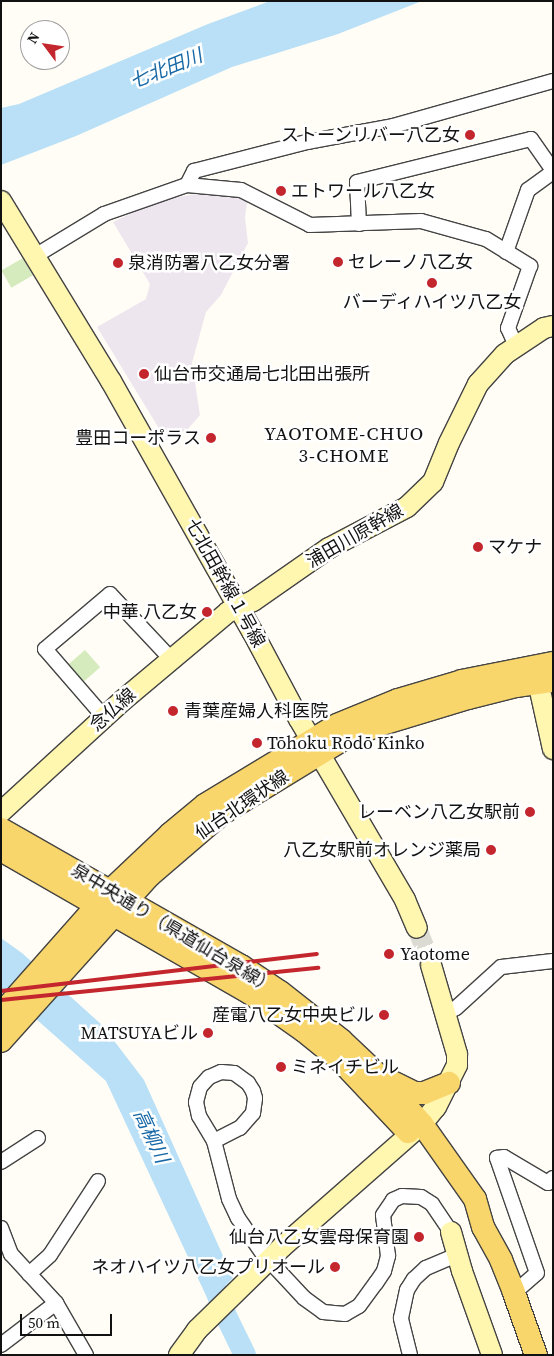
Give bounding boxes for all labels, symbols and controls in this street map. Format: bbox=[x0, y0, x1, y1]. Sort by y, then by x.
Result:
north arrow bbox=[20, 20, 70, 70]
text: N bbox=[22, 28, 44, 47]
water label: 七北田川 bbox=[126, 44, 206, 94]
place label: ストーンリバー八乙女 bbox=[280, 124, 460, 146]
marker: ストーンリバー八乙女 bbox=[464, 129, 476, 141]
place label: エトワール八乙女 bbox=[291, 180, 435, 202]
marker: エトワール八乙女 bbox=[275, 185, 287, 197]
place label: セレーノ八乙女 bbox=[348, 251, 474, 273]
place label: 泉消防署八乙女分署 bbox=[128, 252, 290, 274]
marker: セレーノ八乙女 bbox=[332, 256, 344, 268]
marker: 泉消防署八乙女分署 bbox=[112, 257, 124, 269]
marker: バーディハイツ八乙女 bbox=[426, 277, 438, 289]
place label: バーディハイツ八乙女 bbox=[342, 291, 522, 313]
place label: 仙台市交通局七北田出張所 bbox=[154, 363, 370, 385]
marker: 仙台市交通局七北田出張所 bbox=[138, 368, 150, 380]
district label: YAOTOME-CHUO 3-CHOME bbox=[262, 423, 426, 467]
place label: 豊田コーポラス bbox=[75, 427, 201, 449]
marker: 豊田コーポラス bbox=[205, 432, 217, 444]
street label: 浦田川原幹線 bbox=[303, 500, 407, 572]
street label: 七北田幹線１号線 bbox=[181, 515, 269, 651]
place label: マケナ bbox=[488, 536, 542, 558]
marker: マケナ bbox=[472, 541, 484, 553]
place label: 中華 八乙女 bbox=[103, 601, 197, 623]
marker: 中華 八乙女 bbox=[201, 606, 213, 618]
street label: 念仏線 bbox=[86, 684, 140, 736]
place label: 青葉産婦人科医院 bbox=[184, 700, 328, 722]
marker: 青葉産婦人科医院 bbox=[166, 704, 180, 718]
place label: Tōhoku Rōdō Kinko bbox=[267, 732, 425, 754]
marker: Tōhoku Rōdō Kinko bbox=[251, 737, 263, 749]
street label: 仙台北環状線 bbox=[191, 766, 293, 844]
place label: レーベン八乙女駅前 bbox=[358, 801, 520, 823]
marker: レーベン八乙女駅前 bbox=[524, 806, 536, 818]
place label: 八乙女駅前オレンジ薬局 bbox=[283, 839, 481, 861]
marker: 八乙女駅前オレンジ薬局 bbox=[485, 844, 497, 856]
street label: 泉中央通り（県道仙台泉線） bbox=[67, 859, 279, 999]
place label: Yaotome bbox=[400, 943, 470, 965]
marker: Yaotome bbox=[382, 947, 396, 961]
place label: 産電八乙女中央ビル bbox=[212, 1004, 374, 1026]
marker: 産電八乙女中央ビル bbox=[378, 1009, 390, 1021]
place label: MATSUYAビル bbox=[81, 1022, 198, 1044]
marker: MATSUYAビル bbox=[202, 1027, 214, 1039]
place label: ミネイチビル bbox=[291, 1056, 399, 1078]
marker: ミネイチビル bbox=[275, 1061, 287, 1073]
water label: 高柳川 bbox=[129, 1105, 173, 1167]
place label: 仙台八乙女雲母保育園 bbox=[229, 1226, 409, 1248]
marker: 仙台八乙女雲母保育園 bbox=[413, 1231, 425, 1243]
place label: ネオハイツ八乙女プリオール bbox=[91, 1256, 325, 1278]
marker: ネオハイツ八乙女プリオール bbox=[329, 1261, 341, 1273]
scale bar bbox=[22, 1304, 115, 1336]
text: 50 m bbox=[28, 1312, 60, 1333]

